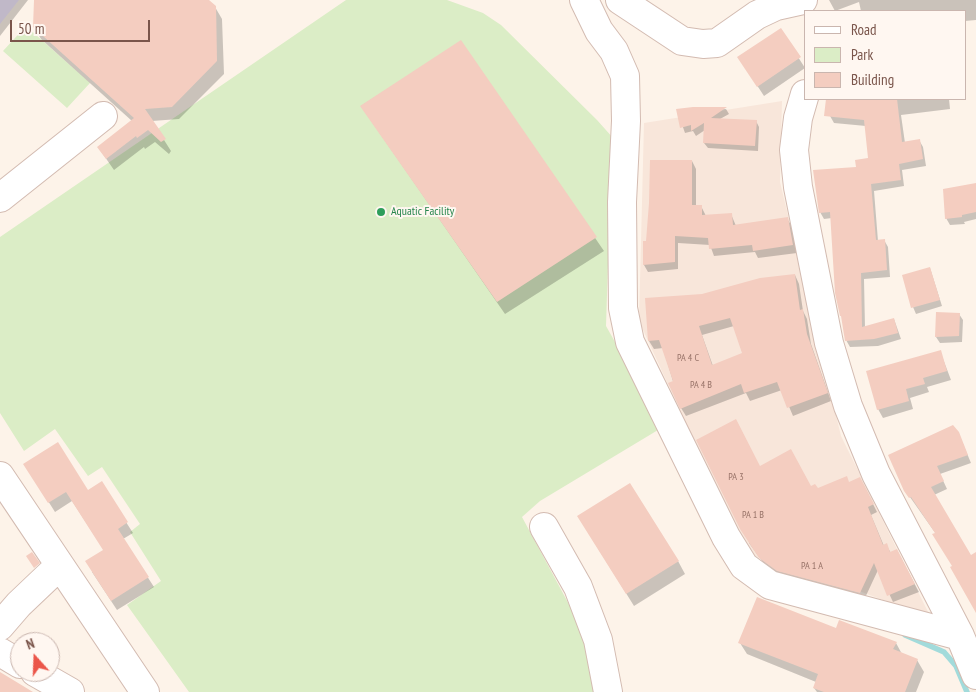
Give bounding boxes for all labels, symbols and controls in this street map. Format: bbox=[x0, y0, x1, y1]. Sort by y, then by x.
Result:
scale bar bbox=[12, 10, 152, 42]
legend bbox=[804, 10, 966, 100]
text: 50 m bbox=[18, 19, 44, 38]
text: Road bbox=[851, 20, 877, 39]
text: Park bbox=[851, 45, 873, 64]
text: Building bbox=[851, 70, 894, 89]
place label: Aquatic Facility bbox=[391, 205, 454, 219]
marker: Aquatic Facility bbox=[375, 206, 387, 218]
house number: PA 4 C bbox=[677, 352, 699, 364]
house number: PA 4 B bbox=[690, 379, 712, 391]
house number: PA 3 bbox=[728, 471, 744, 483]
house number: PA 1 B bbox=[742, 509, 764, 521]
house number: PA 1 A bbox=[801, 560, 823, 572]
north arrow bbox=[10, 632, 60, 682]
text: N bbox=[24, 634, 37, 654]

